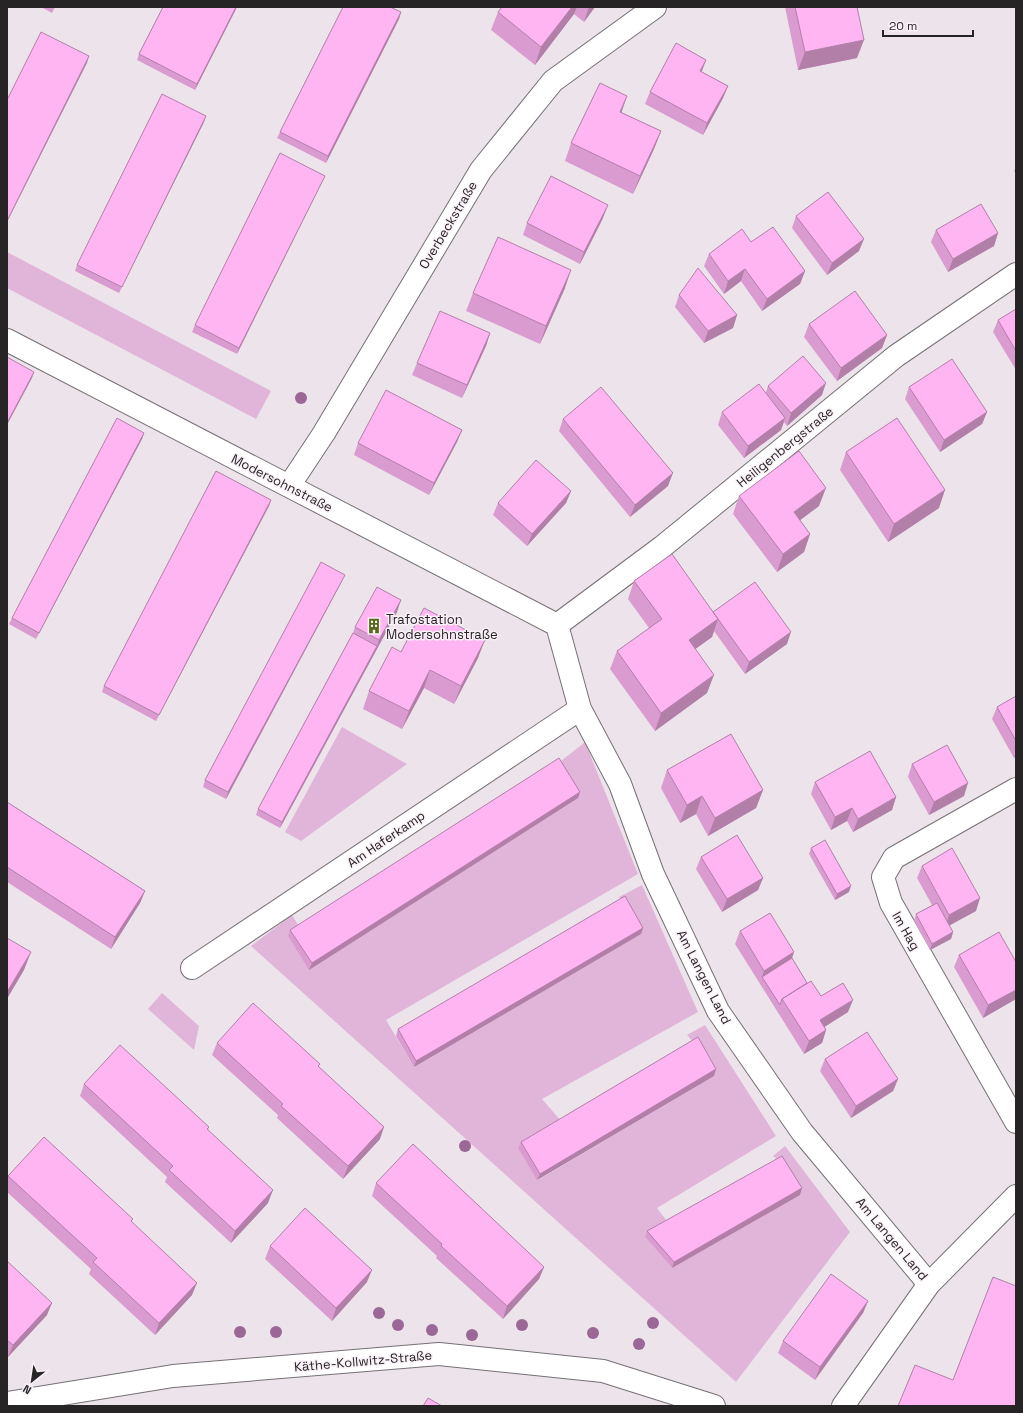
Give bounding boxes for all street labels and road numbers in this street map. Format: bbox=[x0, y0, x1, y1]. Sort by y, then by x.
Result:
street label: Overbeckstraße bbox=[415, 178, 481, 272]
street label: Heiligenbergstraße bbox=[733, 403, 837, 491]
street label: Modersohnstraße bbox=[228, 450, 336, 516]
street label: Am Haferkamp bbox=[344, 807, 428, 871]
street label: Im Hag bbox=[888, 909, 924, 953]
street label: Am Langen Land bbox=[673, 927, 735, 1027]
street label: Am Langen Land bbox=[852, 1194, 932, 1284]
street label: Käthe-Kollwitz-Straße bbox=[293, 1346, 433, 1376]

